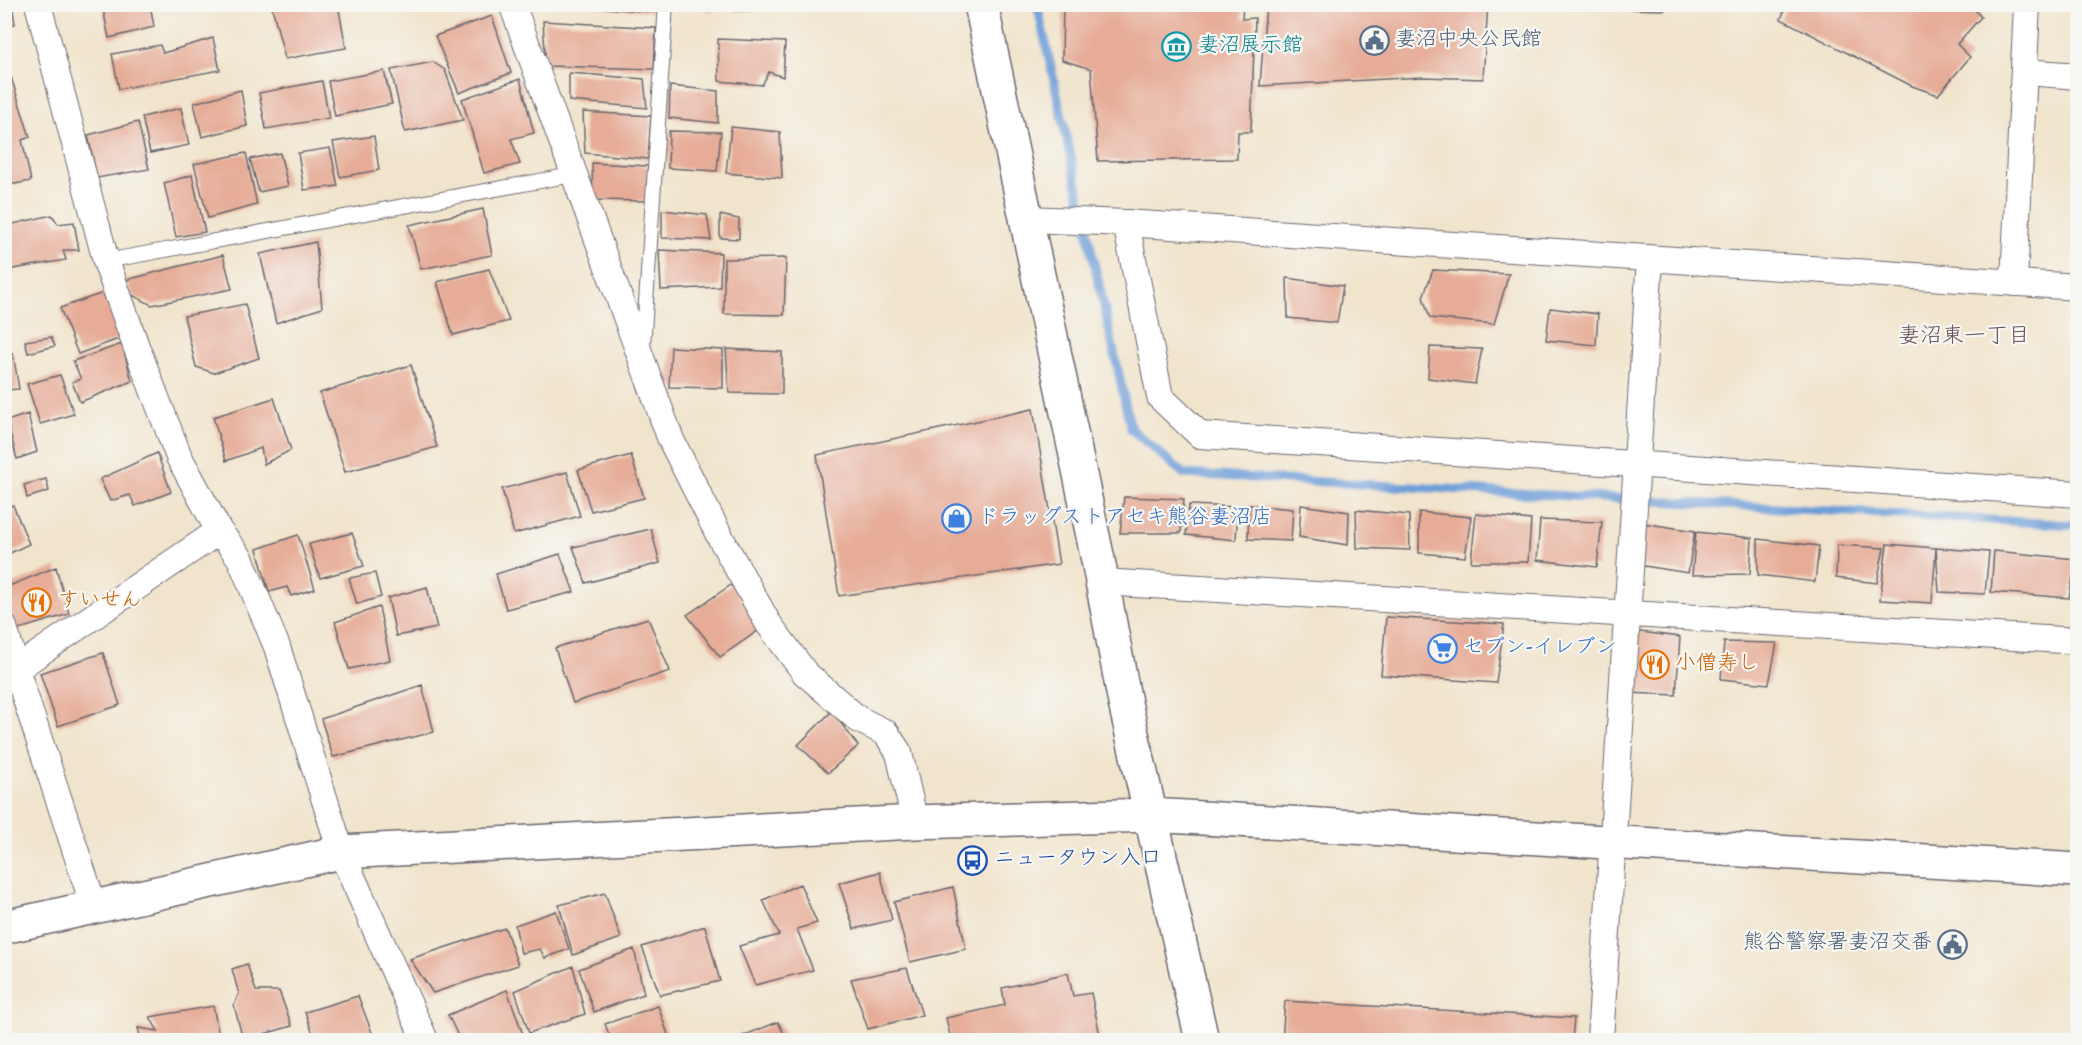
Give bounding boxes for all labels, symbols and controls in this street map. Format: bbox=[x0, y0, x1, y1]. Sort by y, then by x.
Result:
public building icon: 妻沼中央公民館 bbox=[1358, 25, 1390, 57]
place label: 妻沼中央公民館 bbox=[1395, 27, 1542, 54]
museum icon: 妻沼展示館 bbox=[1161, 31, 1193, 63]
place label: 妻沼展示館 bbox=[1198, 34, 1303, 60]
district label: 妻沼東一丁目 bbox=[1898, 324, 2030, 351]
shop icon: ドラッグストアセキ熊谷妻沼店 bbox=[941, 503, 973, 535]
place label: ドラッグストアセキ熊谷妻沼店 bbox=[978, 505, 1272, 532]
restaurant icon: すいせん bbox=[21, 586, 53, 618]
place label: すいせん bbox=[58, 589, 142, 615]
supermarket icon: セブン-イレブン bbox=[1426, 633, 1458, 665]
place label: セブン-イレブン bbox=[1463, 636, 1617, 662]
restaurant icon: 小僧寿し bbox=[1638, 649, 1670, 681]
place label: 小僧寿し bbox=[1675, 652, 1759, 678]
bus stop icon: ニュータウン入口 bbox=[957, 844, 989, 876]
place label: ニュータウン入口 bbox=[994, 847, 1162, 873]
public building icon: 熊谷警察署妻沼交番 bbox=[1937, 928, 1969, 960]
place label: 熊谷警察署妻沼交番 bbox=[1743, 930, 1932, 957]

